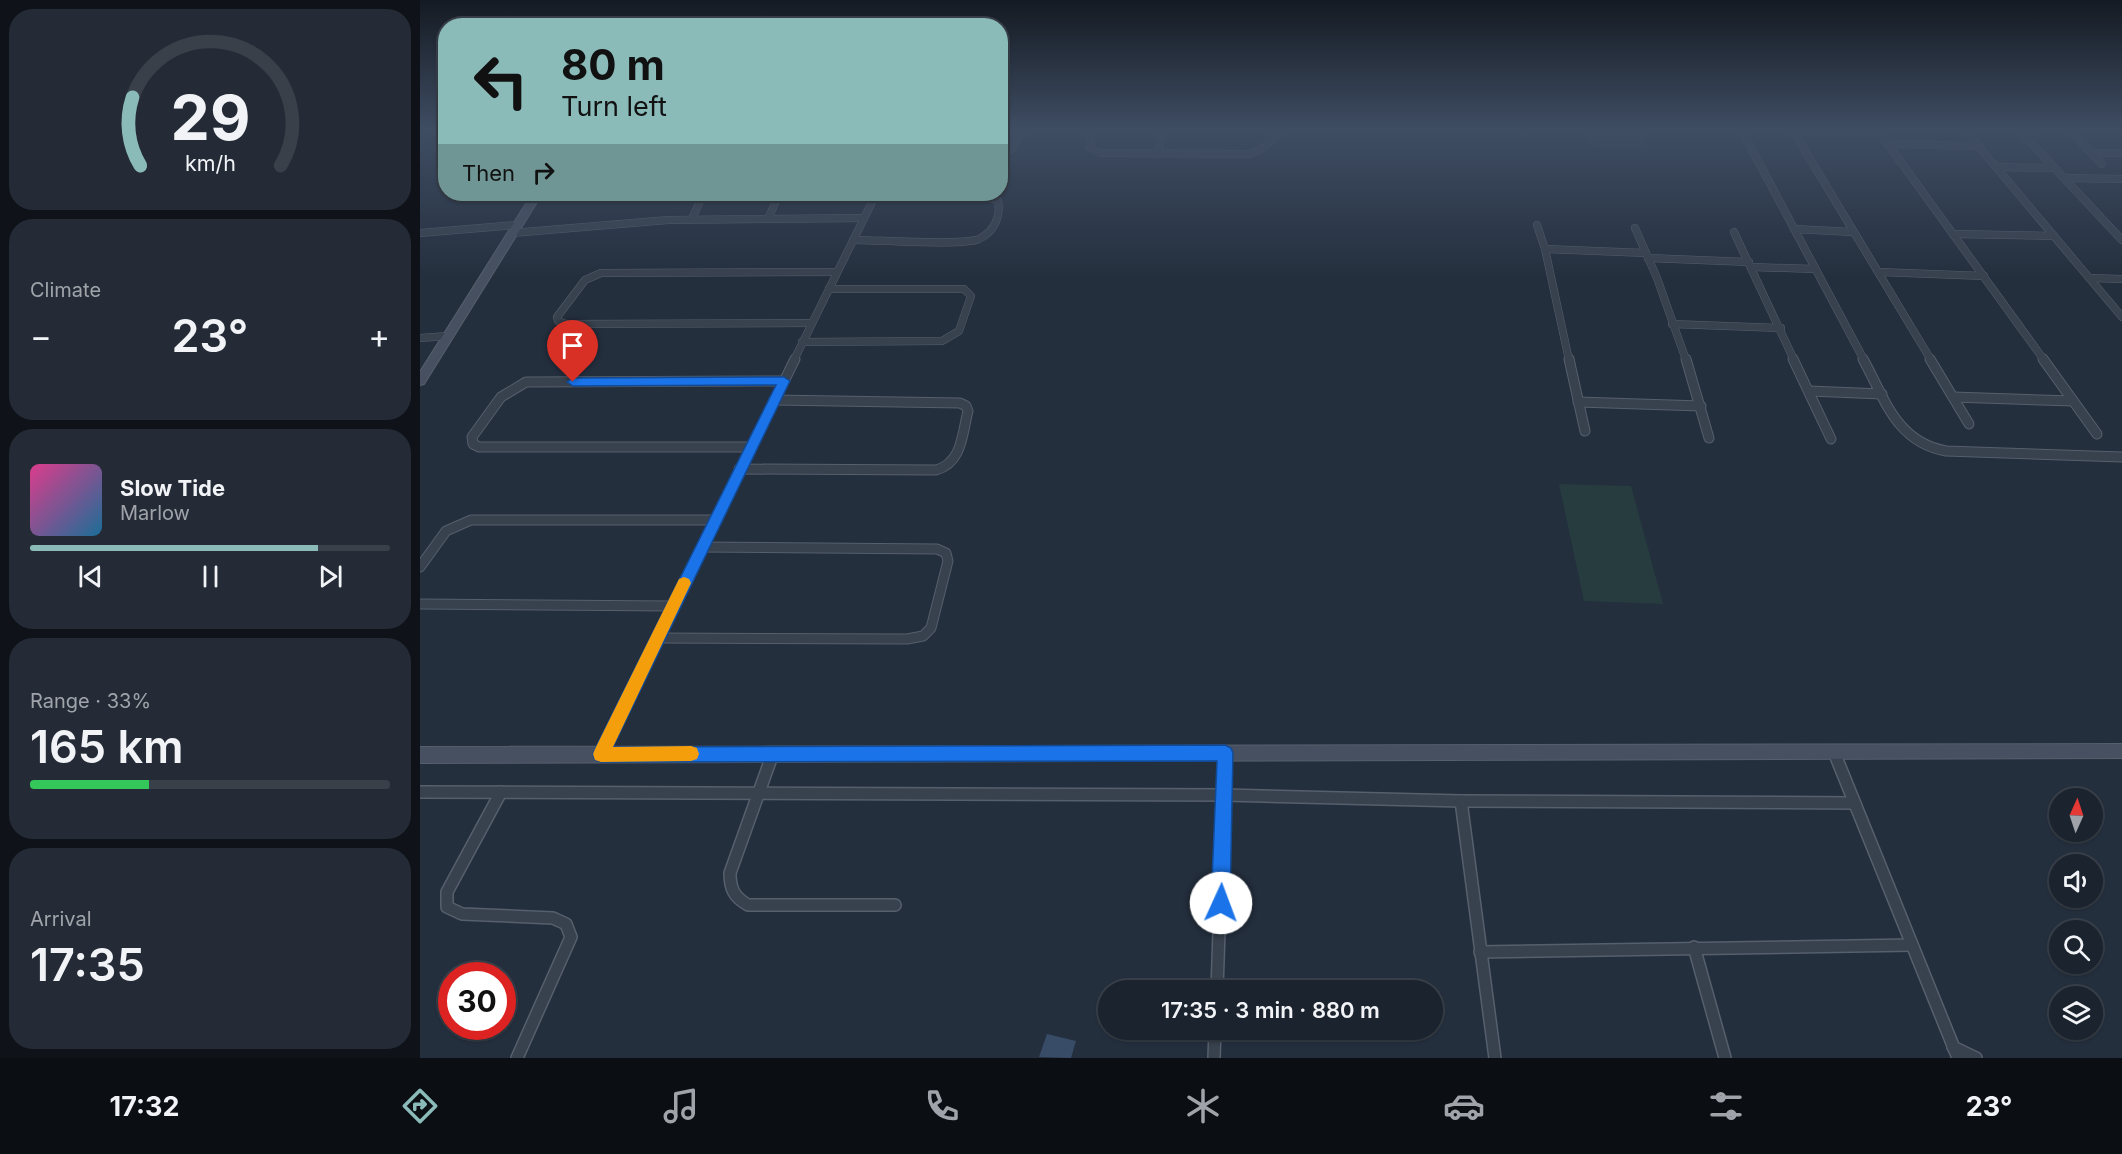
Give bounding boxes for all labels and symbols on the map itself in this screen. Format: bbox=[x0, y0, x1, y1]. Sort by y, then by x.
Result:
pin bbox=[547, 320, 598, 382]
north arrow bbox=[2049, 788, 2103, 842]
position arrow bbox=[1189, 871, 1253, 935]
speed limit sign: 30 bbox=[438, 962, 516, 1040]

